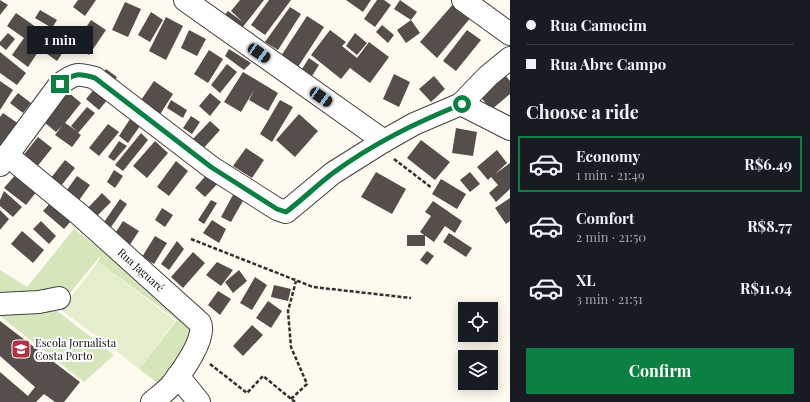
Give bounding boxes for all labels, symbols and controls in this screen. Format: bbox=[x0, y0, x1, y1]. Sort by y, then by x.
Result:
text: Rua Camocim bbox=[550, 15, 647, 35]
callout: 1 min bbox=[27, 26, 93, 54]
text: 1 min bbox=[44, 31, 76, 48]
car bbox=[246, 41, 272, 65]
text: Rua Abre Campo bbox=[550, 54, 666, 74]
route end bbox=[51, 75, 69, 93]
car bbox=[308, 85, 334, 109]
route start bbox=[453, 95, 471, 113]
text: Choose a ride bbox=[526, 100, 639, 124]
icon: car bbox=[528, 146, 564, 182]
text: Economy bbox=[576, 146, 640, 166]
text: R$6.49 bbox=[744, 154, 792, 174]
text: 1 min · 21:49 bbox=[576, 166, 645, 183]
icon: car bbox=[528, 208, 564, 244]
text: Comfort bbox=[576, 208, 634, 228]
text: R$8.77 bbox=[747, 216, 792, 236]
text: 2 min · 21:50 bbox=[576, 228, 646, 245]
street label: Rua Jaguaré bbox=[115, 245, 168, 295]
icon: car bbox=[528, 270, 564, 306]
text: XL bbox=[576, 270, 596, 290]
text: R$11.04 bbox=[740, 278, 792, 298]
text: 3 min · 21:51 bbox=[576, 290, 643, 307]
map controls bbox=[458, 302, 498, 390]
button: locate bbox=[458, 302, 498, 342]
place label: Escola Jornalista Costa Porto bbox=[35, 335, 117, 363]
school or university icon: Escola Jornalista Costa Porto bbox=[10, 338, 32, 360]
button: Confirm bbox=[526, 348, 794, 394]
button: layers bbox=[458, 350, 498, 390]

